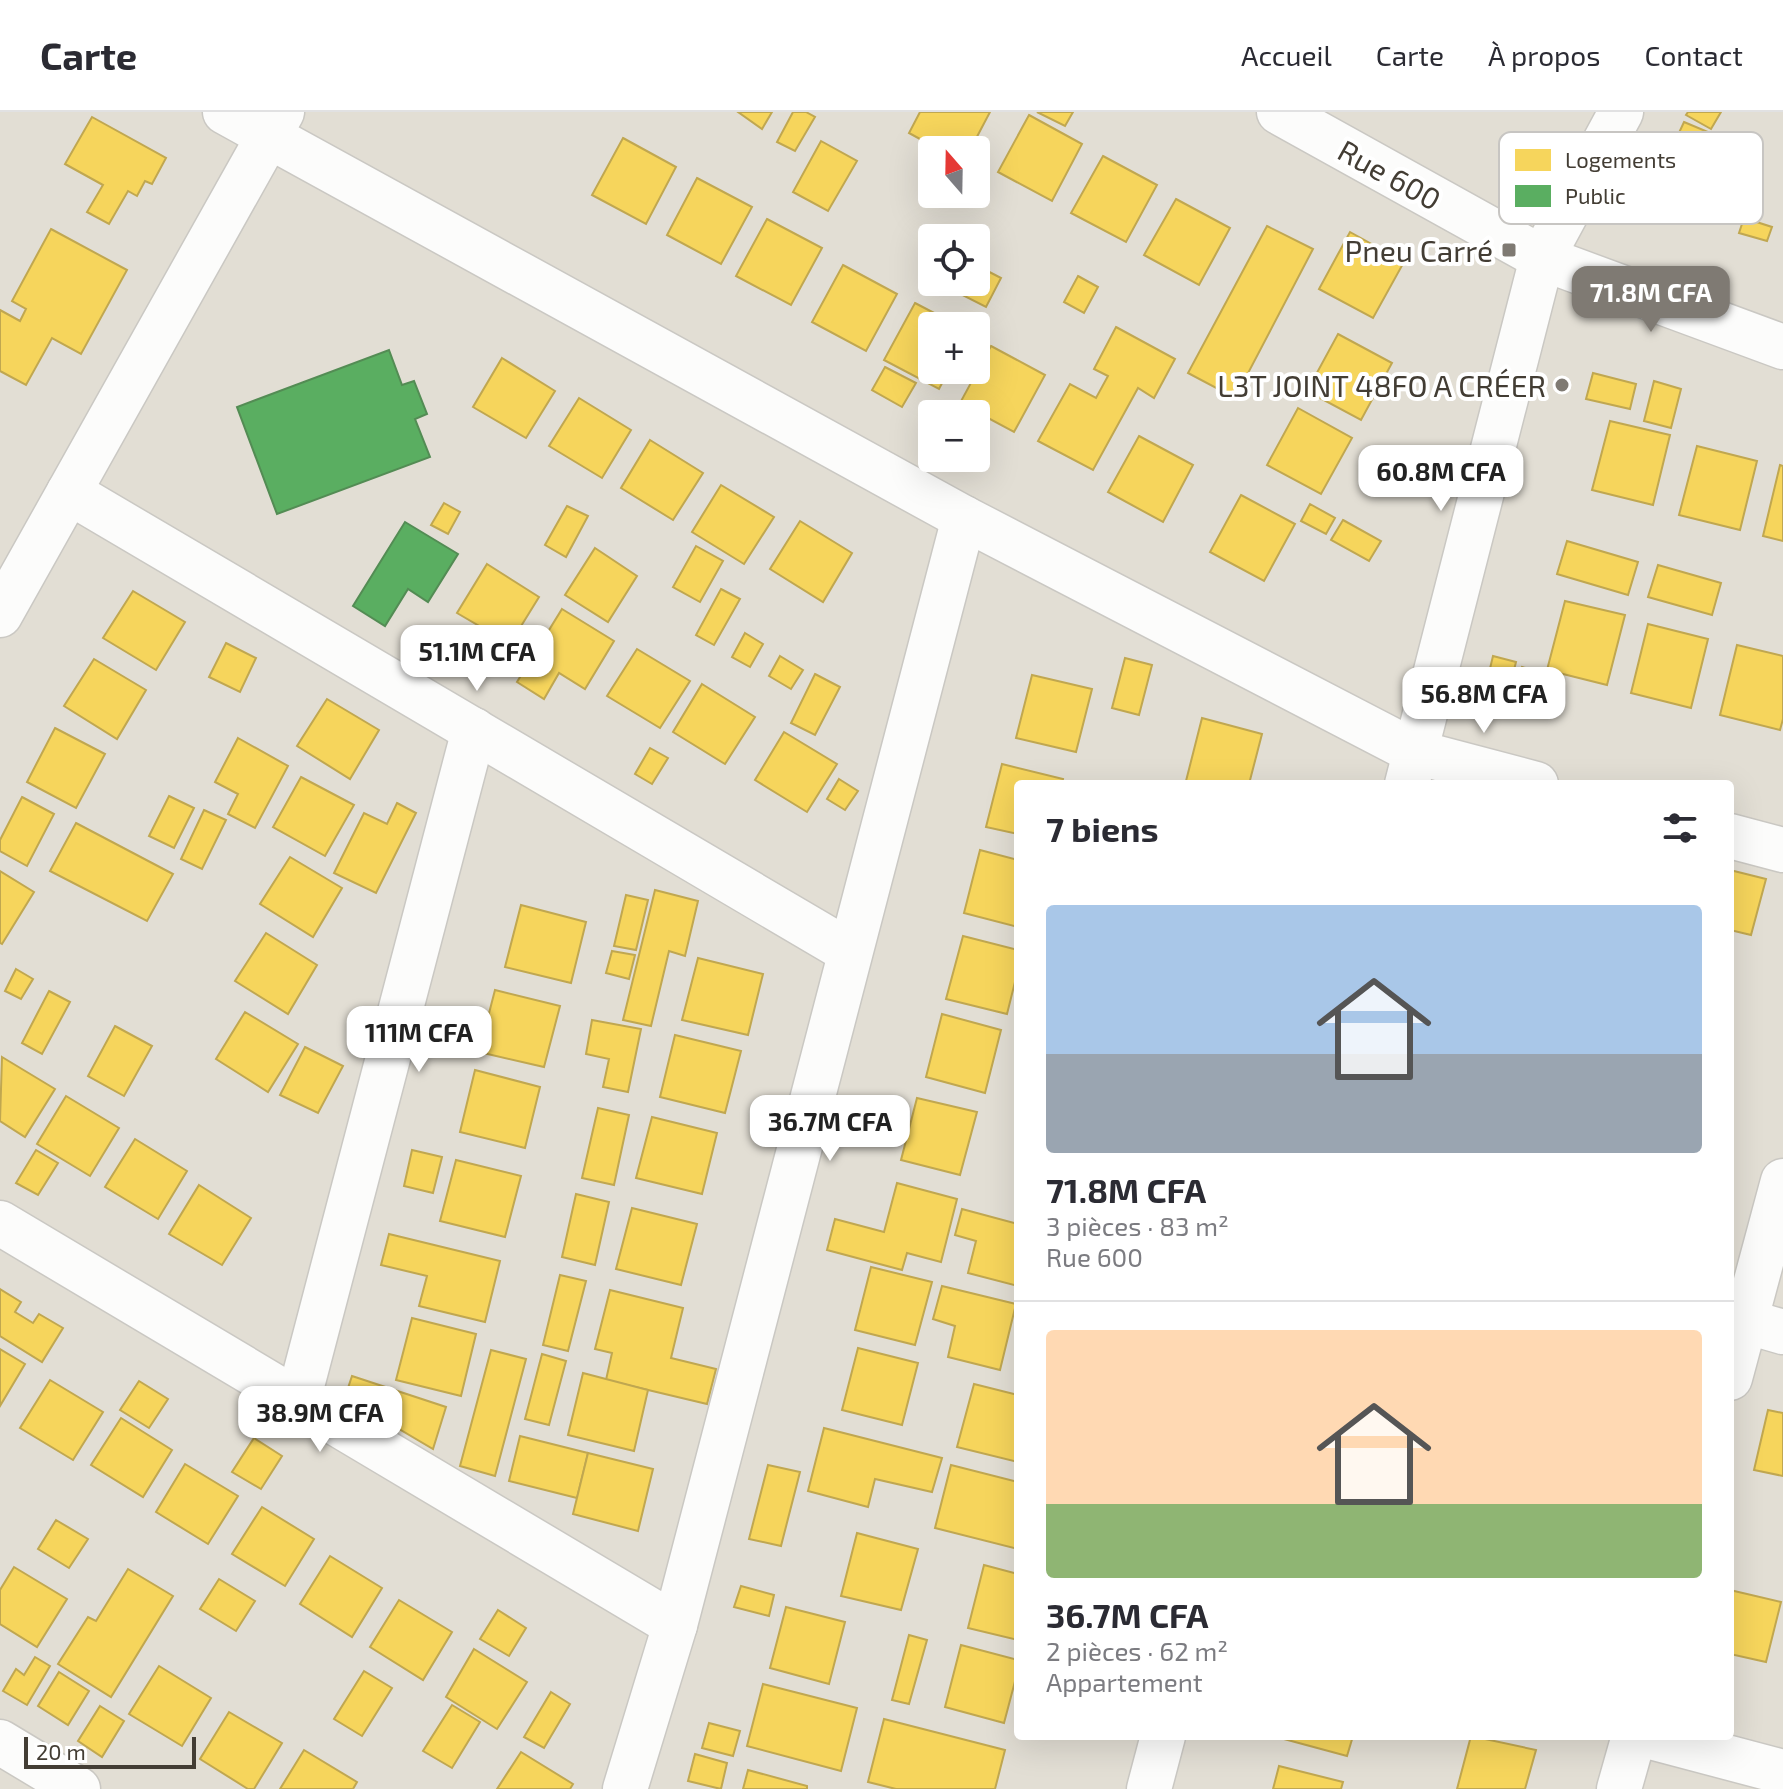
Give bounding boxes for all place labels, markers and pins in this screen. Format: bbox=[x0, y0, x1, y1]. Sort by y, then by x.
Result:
place label: Pneu Carré bbox=[1345, 232, 1493, 268]
marker: Pneu Carré bbox=[1500, 241, 1518, 259]
pin: 71.8M CFA bbox=[1559, 266, 1743, 334]
place label: L3T JOINT 48FO A CRÉER bbox=[1217, 367, 1546, 403]
marker: L3T JOINT 48FO A CRÉER bbox=[1553, 376, 1571, 394]
pin: 60.8M CFA bbox=[1349, 445, 1533, 513]
pin: 51.1M CFA bbox=[385, 625, 569, 693]
pin: 56.8M CFA bbox=[1392, 667, 1576, 735]
pin: 111M CFA bbox=[336, 1006, 502, 1074]
pin: 36.7M CFA bbox=[738, 1095, 922, 1163]
pin: 38.9M CFA bbox=[228, 1386, 412, 1454]

